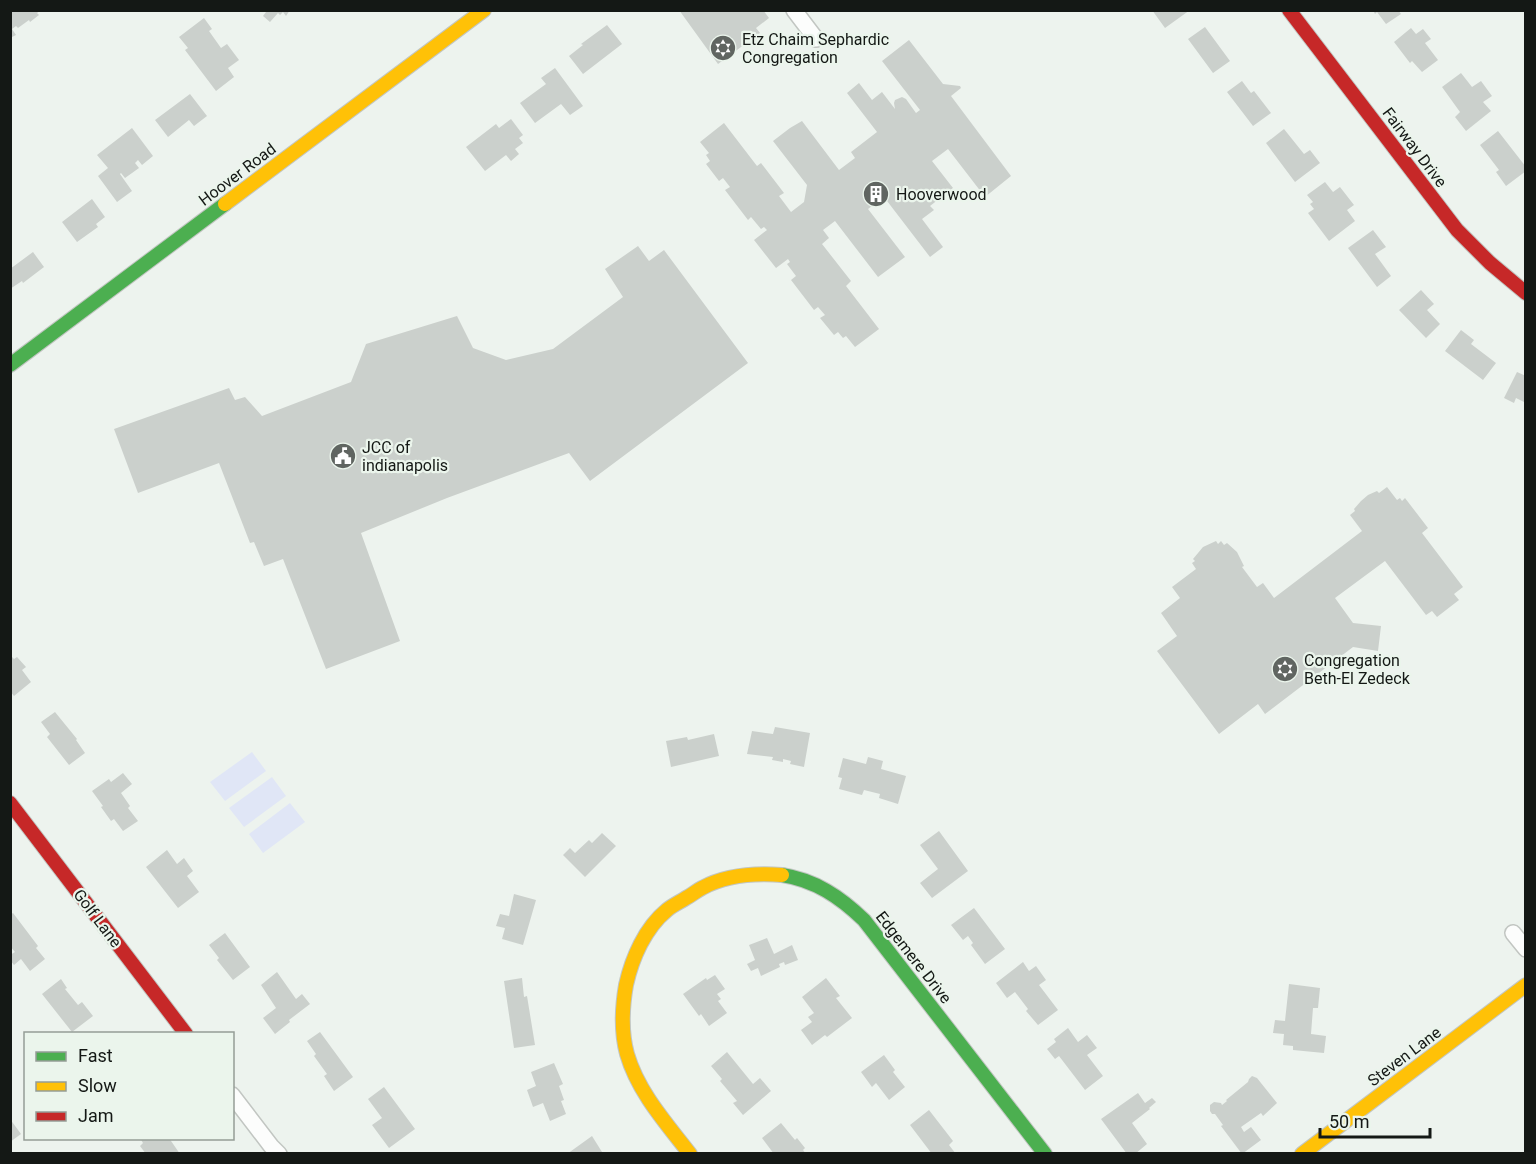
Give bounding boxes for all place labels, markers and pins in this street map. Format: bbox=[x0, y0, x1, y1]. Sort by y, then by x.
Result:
place label: Etz Chaim Sephardic Congregation bbox=[742, 30, 889, 67]
synagogue icon: Etz Chaim Sephardic Congregation bbox=[708, 33, 738, 63]
building icon: Hooverwood bbox=[861, 179, 891, 209]
place label: Hooverwood bbox=[896, 185, 987, 204]
place label: JCC of indianapolis bbox=[362, 438, 448, 475]
public building icon: JCC of indianapolis bbox=[328, 441, 358, 471]
place label: Congregation Beth-El Zedeck bbox=[1304, 651, 1411, 688]
synagogue icon: Congregation Beth-El Zedeck bbox=[1270, 654, 1300, 684]

